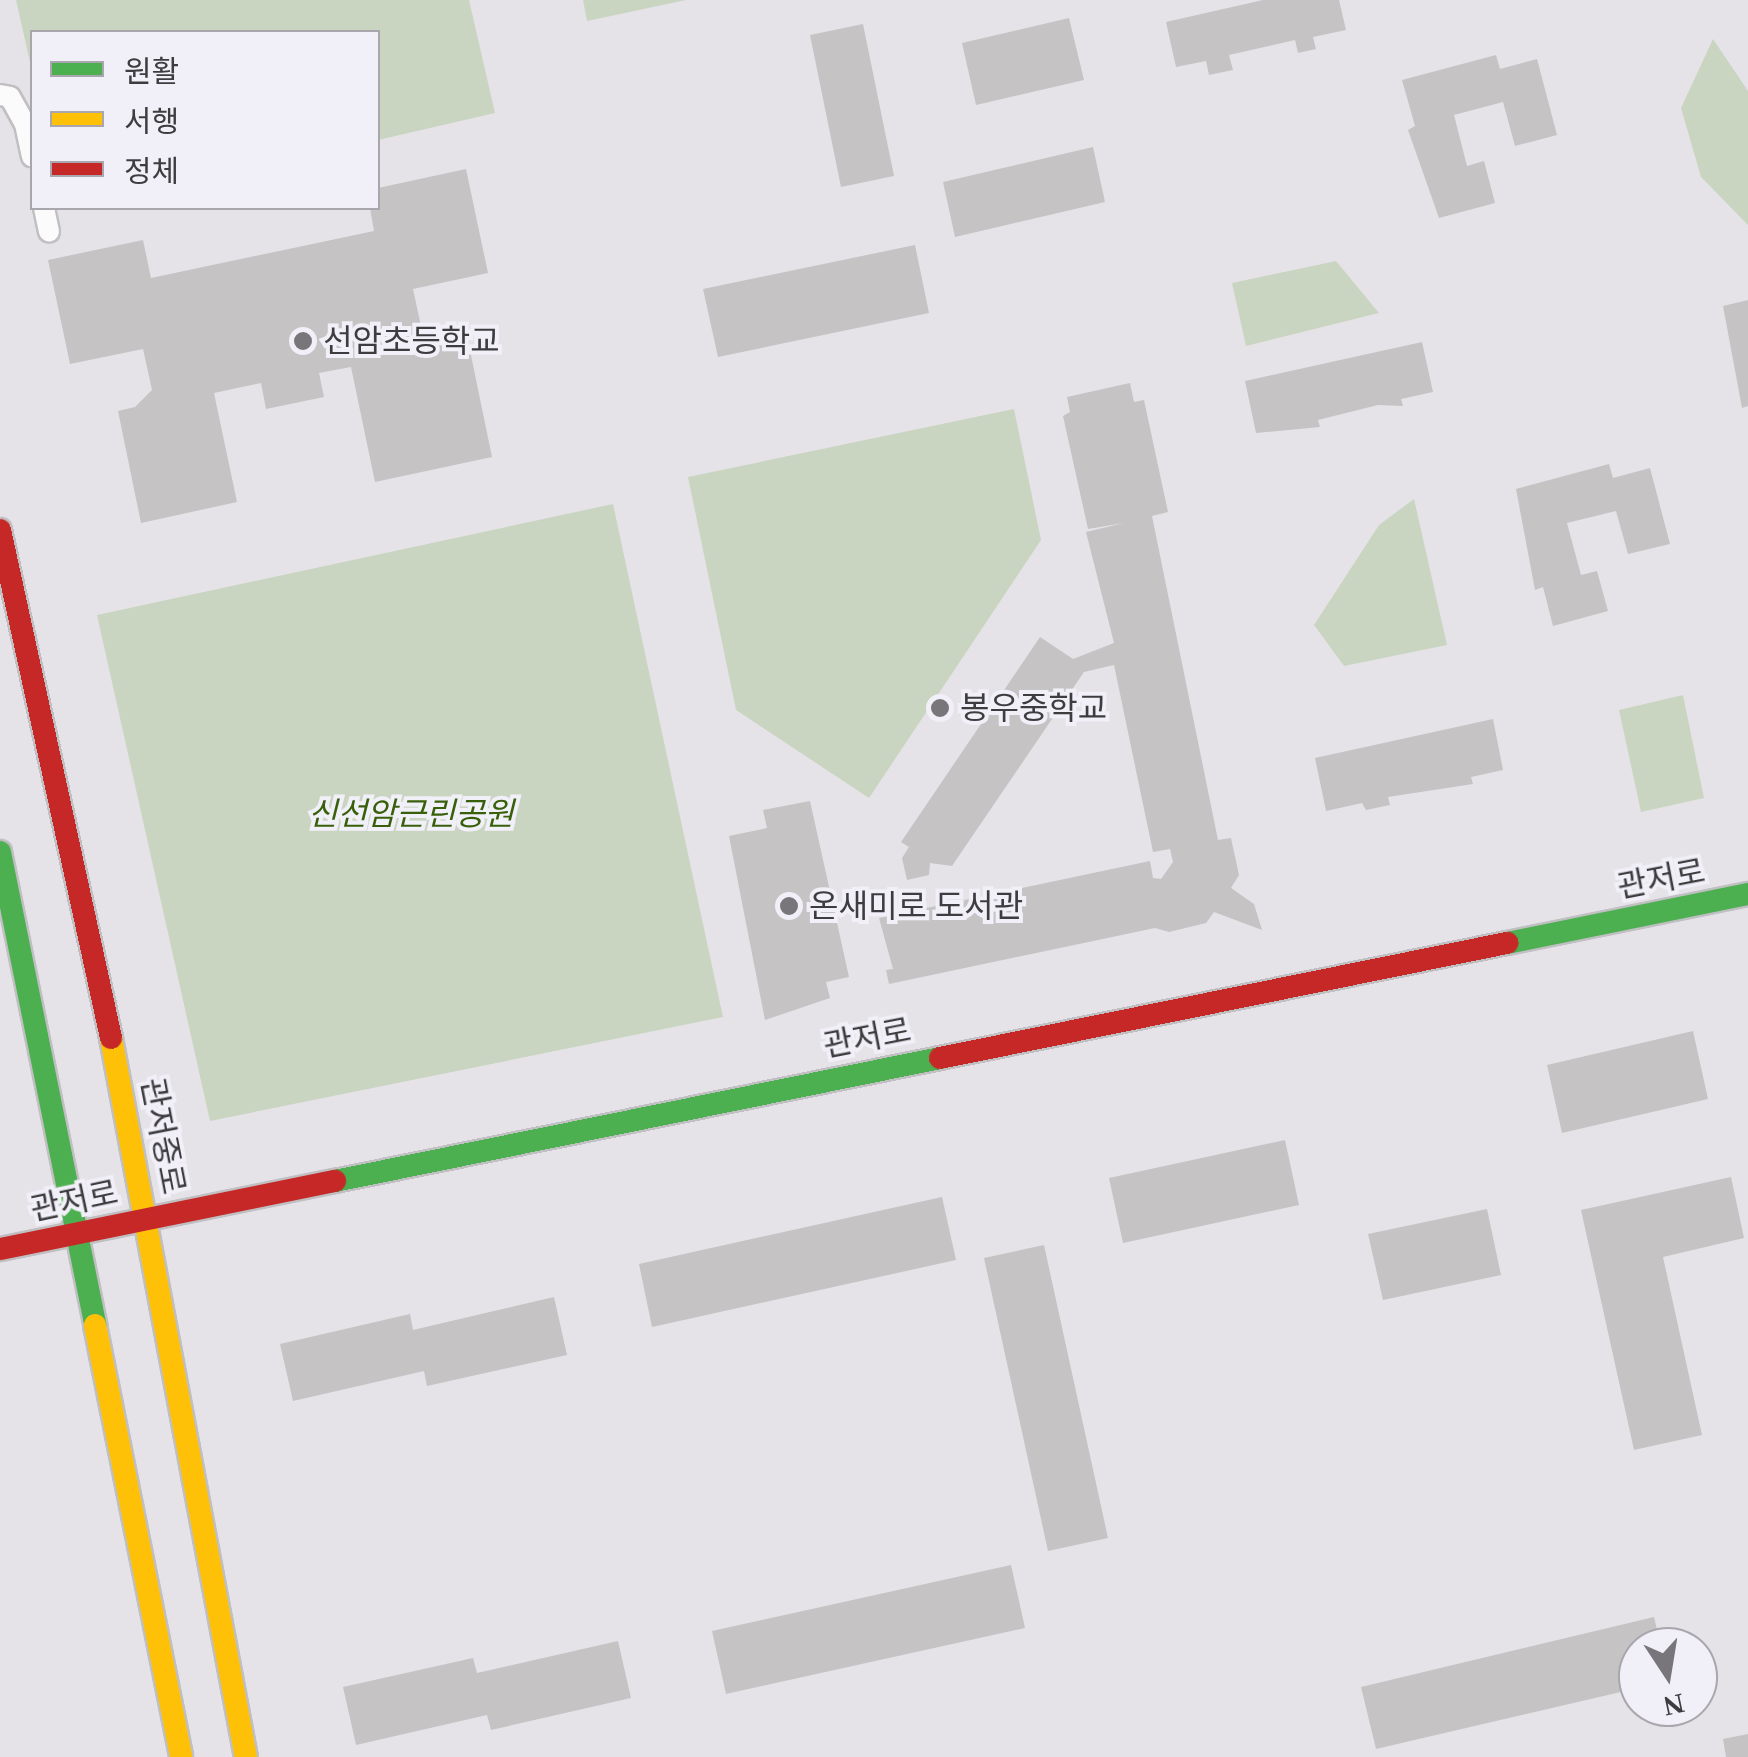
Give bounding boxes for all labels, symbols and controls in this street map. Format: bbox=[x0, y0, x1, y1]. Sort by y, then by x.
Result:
legend bbox=[30, 30, 380, 210]
text: 원활 bbox=[124, 55, 179, 88]
text: 서행 bbox=[124, 105, 179, 138]
text: 정체 bbox=[124, 155, 179, 188]
place label: 선암초등학교 bbox=[323, 322, 500, 360]
marker: 선암초등학교 bbox=[292, 330, 314, 352]
place label: 봉우중학교 bbox=[960, 689, 1107, 727]
marker: 봉우중학교 bbox=[929, 697, 951, 719]
park label: 신선암근린공원 bbox=[308, 795, 514, 833]
street label: 관저로 bbox=[1614, 852, 1708, 906]
place label: 온새미로 도서관 bbox=[809, 887, 1023, 925]
marker: 온새미로 도서관 bbox=[778, 895, 800, 917]
street label: 관저로 bbox=[820, 1011, 914, 1065]
street label: 관저중로 bbox=[133, 1075, 193, 1197]
street label: 관저로 bbox=[27, 1173, 121, 1229]
north arrow bbox=[1618, 1627, 1718, 1727]
text: N bbox=[1661, 1688, 1687, 1722]

